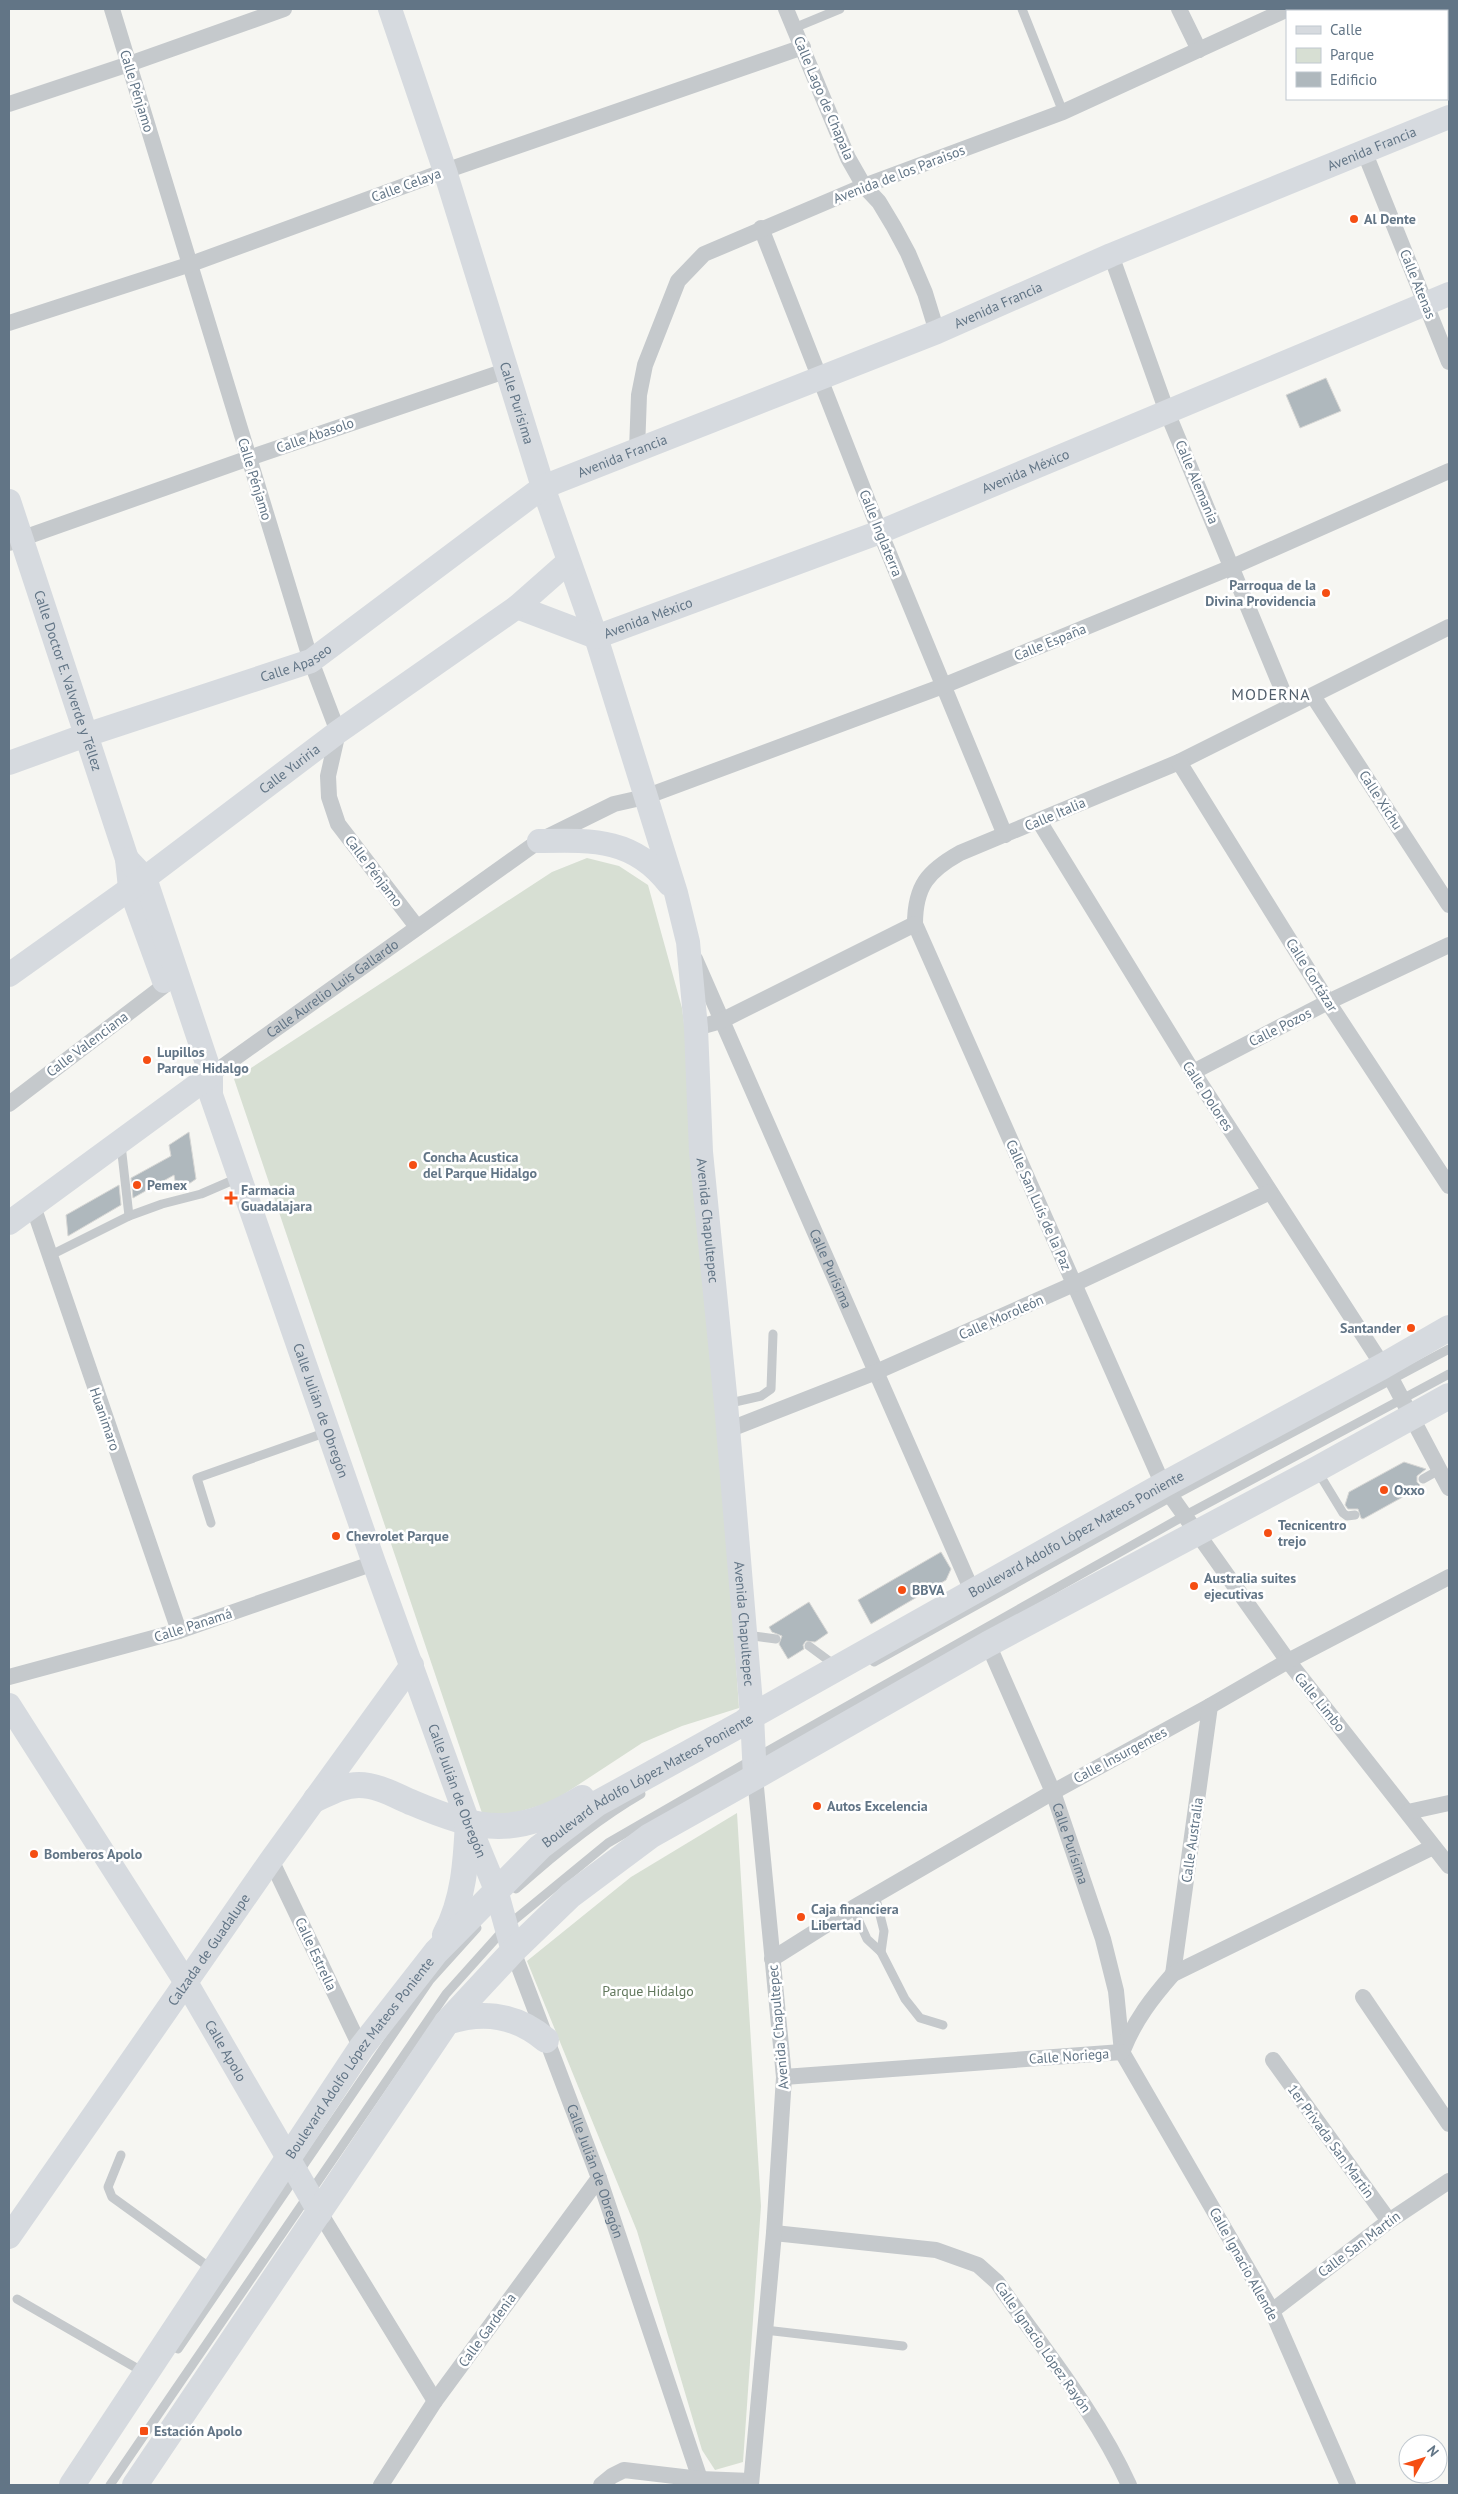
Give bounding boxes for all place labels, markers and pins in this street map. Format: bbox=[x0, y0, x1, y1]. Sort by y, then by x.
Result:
place label: Al Dente bbox=[1364, 210, 1416, 228]
marker: Al Dente bbox=[1348, 213, 1360, 225]
place label: Parroqua de la Divina Providencia bbox=[1205, 576, 1316, 610]
marker: Parroqua de la Divina Providencia bbox=[1320, 587, 1332, 599]
place label: Lupillos Parque Hidalgo bbox=[157, 1043, 249, 1077]
marker: Lupillos Parque Hidalgo bbox=[141, 1054, 153, 1066]
place label: Concha Acustica del Parque Hidalgo bbox=[423, 1148, 537, 1182]
marker: Concha Acustica del Parque Hidalgo bbox=[407, 1159, 419, 1171]
place label: Pemex bbox=[147, 1176, 188, 1194]
marker: Pemex bbox=[131, 1179, 143, 1191]
place label: Farmacia Guadalajara bbox=[241, 1181, 312, 1215]
marker: Farmacia Guadalajara bbox=[225, 1192, 237, 1204]
place label: Santander bbox=[1340, 1319, 1401, 1337]
marker: Santander bbox=[1405, 1322, 1417, 1334]
place label: Oxxo bbox=[1394, 1481, 1425, 1499]
marker: Oxxo bbox=[1378, 1484, 1390, 1496]
place label: Tecnicentro trejo bbox=[1278, 1516, 1347, 1550]
place label: Chevrolet Parque bbox=[346, 1527, 449, 1545]
marker: Tecnicentro trejo bbox=[1262, 1527, 1274, 1539]
marker: Chevrolet Parque bbox=[330, 1530, 342, 1542]
place label: Australia suites ejecutivas bbox=[1204, 1569, 1296, 1603]
marker: Australia suites ejecutivas bbox=[1188, 1580, 1200, 1592]
place label: BBVA bbox=[912, 1581, 945, 1599]
marker: BBVA bbox=[896, 1584, 908, 1596]
place label: Autos Excelencia bbox=[827, 1797, 928, 1815]
marker: Autos Excelencia bbox=[811, 1800, 823, 1812]
place label: Bomberos Apolo bbox=[44, 1845, 143, 1863]
marker: Bomberos Apolo bbox=[28, 1848, 40, 1860]
place label: Caja financiera Libertad bbox=[811, 1900, 899, 1934]
marker: Caja financiera Libertad bbox=[795, 1911, 807, 1923]
place label: Estación Apolo bbox=[154, 2422, 243, 2440]
marker: Estación Apolo bbox=[138, 2425, 150, 2437]

